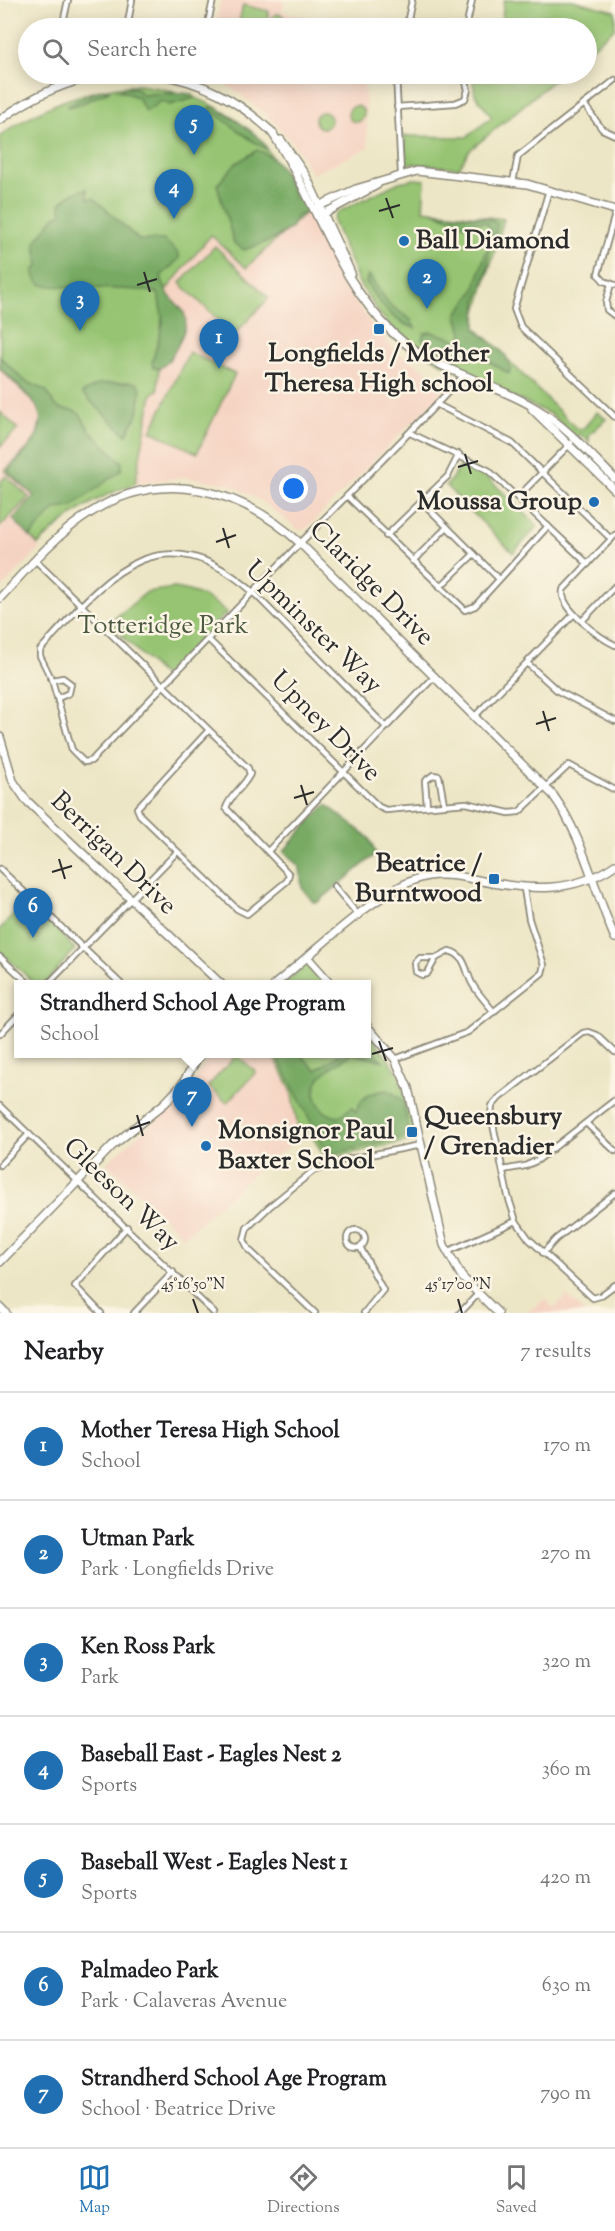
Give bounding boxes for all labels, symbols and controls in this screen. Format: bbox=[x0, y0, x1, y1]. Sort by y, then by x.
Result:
search box bbox=[18, 18, 597, 84]
icon: search bbox=[39, 35, 72, 68]
text: Search here bbox=[87, 35, 197, 67]
pin: 5 bbox=[174, 106, 214, 155]
pin: 4 bbox=[154, 170, 194, 219]
place label: Ball Diamond bbox=[416, 223, 570, 260]
marker: Ball Diamond bbox=[397, 234, 411, 248]
pin: 2 bbox=[408, 260, 446, 309]
pin: 3 bbox=[60, 282, 100, 331]
pin: 1 bbox=[200, 320, 238, 369]
marker: Longfields / Mother Theresa High school bbox=[372, 322, 386, 336]
place label: Longfields / Mother Theresa High school bbox=[265, 336, 494, 403]
your location bbox=[279, 474, 308, 503]
place label: Moussa Group bbox=[417, 484, 582, 521]
marker: Moussa Group bbox=[587, 495, 601, 509]
street label: Claridge Drive bbox=[300, 513, 442, 655]
street label: Upminster Way bbox=[236, 553, 390, 703]
park label: Totteridge Park bbox=[77, 608, 249, 645]
street label: Upney Drive bbox=[261, 663, 389, 791]
street label: Berrigan Drive bbox=[41, 784, 185, 924]
place label: Beatrice / Burntwood bbox=[355, 846, 482, 913]
marker: Beatrice / Burntwood bbox=[487, 872, 501, 886]
pin: 6 bbox=[14, 888, 52, 938]
popup bbox=[14, 980, 371, 1058]
text: Strandherd School Age Program bbox=[40, 989, 345, 1021]
text: School bbox=[40, 1021, 99, 1050]
pin: 7 bbox=[172, 1078, 212, 1127]
place label: Queensbury / Grenadier bbox=[424, 1099, 562, 1166]
place label: Monsignor Paul Baxter School bbox=[218, 1113, 395, 1180]
marker: Queensbury / Grenadier bbox=[405, 1125, 419, 1139]
street label: Gleeson Way bbox=[54, 1130, 188, 1260]
marker: Monsignor Paul Baxter School bbox=[199, 1139, 213, 1153]
text: 45°16'50"N bbox=[161, 1275, 225, 1296]
text: 45°17'00"N bbox=[425, 1275, 491, 1296]
text: Nearby bbox=[24, 1334, 104, 1371]
text: 7 results bbox=[520, 1338, 591, 1367]
text: Mother Teresa High School bbox=[81, 1416, 340, 1448]
text: 1 bbox=[40, 1432, 47, 1461]
text: 170 m bbox=[543, 1432, 591, 1461]
text: School bbox=[81, 1448, 141, 1477]
text: Utman Park bbox=[81, 1524, 195, 1556]
text: 2 bbox=[39, 1540, 48, 1569]
text: 270 m bbox=[541, 1540, 591, 1569]
text: Park · Longfields Drive bbox=[81, 1556, 274, 1585]
text: Ken Ross Park bbox=[81, 1632, 215, 1664]
text: 3 bbox=[39, 1648, 48, 1677]
text: 320 m bbox=[542, 1648, 591, 1677]
text: Park bbox=[81, 1664, 119, 1693]
text: Baseball East - Eagles Nest 2 bbox=[81, 1740, 341, 1772]
text: 4 bbox=[38, 1756, 49, 1785]
text: 360 m bbox=[542, 1756, 591, 1785]
text: Sports bbox=[81, 1772, 137, 1801]
text: Baseball West - Eagles Nest 1 bbox=[81, 1848, 348, 1880]
text: 5 bbox=[40, 1864, 47, 1893]
text: 420 m bbox=[540, 1864, 591, 1893]
text: Sports bbox=[81, 1880, 137, 1909]
text: Palmadeo Park bbox=[81, 1956, 219, 1988]
text: 6 bbox=[39, 1972, 48, 2001]
text: 630 m bbox=[542, 1972, 591, 2001]
text: Park · Calaveras Avenue bbox=[81, 1988, 287, 2017]
text: Strandherd School Age Program bbox=[81, 2064, 387, 2096]
text: 7 bbox=[38, 2080, 49, 2109]
text: 790 m bbox=[540, 2080, 591, 2109]
text: School · Beatrice Drive bbox=[81, 2096, 276, 2125]
tab: Map bbox=[78, 2161, 111, 2220]
tab: Directions bbox=[267, 2161, 340, 2220]
tab: Saved bbox=[496, 2161, 537, 2220]

